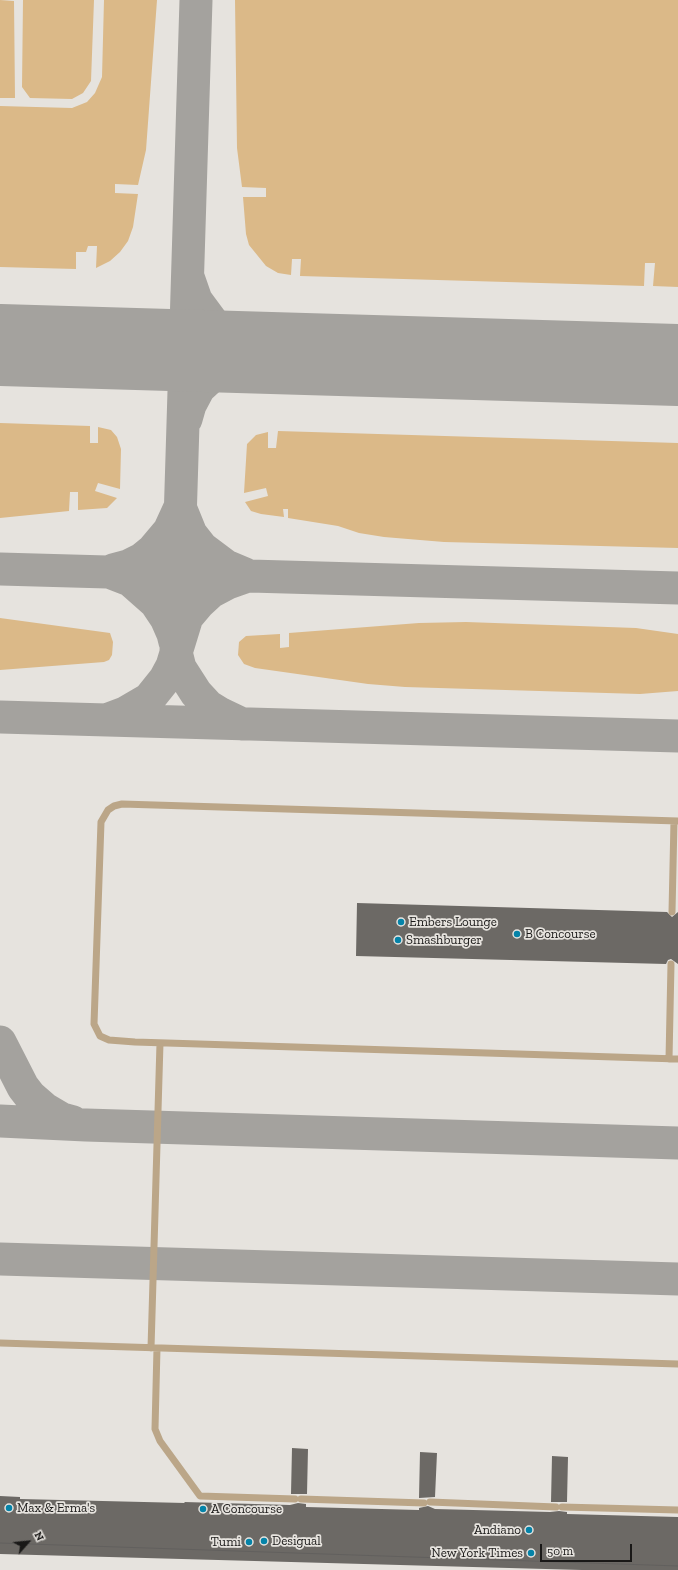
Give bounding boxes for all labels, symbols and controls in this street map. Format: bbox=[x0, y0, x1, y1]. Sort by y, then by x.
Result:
place label: Embers Lounge bbox=[409, 914, 497, 930]
marker: Embers Lounge bbox=[396, 917, 406, 927]
place label: B Concourse bbox=[525, 926, 596, 942]
marker: B Concourse bbox=[512, 929, 522, 939]
place label: Smashburger bbox=[406, 932, 482, 948]
marker: Smashburger bbox=[393, 935, 403, 945]
place label: Max & Erma's bbox=[17, 1500, 95, 1516]
place label: A Concourse bbox=[211, 1501, 282, 1517]
marker: Max & Erma's bbox=[4, 1503, 14, 1513]
marker: A Concourse bbox=[198, 1504, 208, 1514]
north arrow bbox=[8, 1522, 48, 1562]
place label: Andiano bbox=[474, 1522, 521, 1538]
marker: Andiano bbox=[524, 1525, 534, 1535]
text: N bbox=[31, 1530, 47, 1543]
place label: Desigual bbox=[272, 1533, 321, 1549]
place label: Tumi bbox=[211, 1534, 241, 1550]
marker: Desigual bbox=[259, 1536, 269, 1546]
scale bar bbox=[542, 1536, 634, 1562]
marker: Tumi bbox=[244, 1537, 254, 1547]
text: 50 m bbox=[547, 1544, 573, 1558]
place label: New York Times bbox=[431, 1545, 523, 1561]
marker: New York Times bbox=[526, 1548, 536, 1558]

